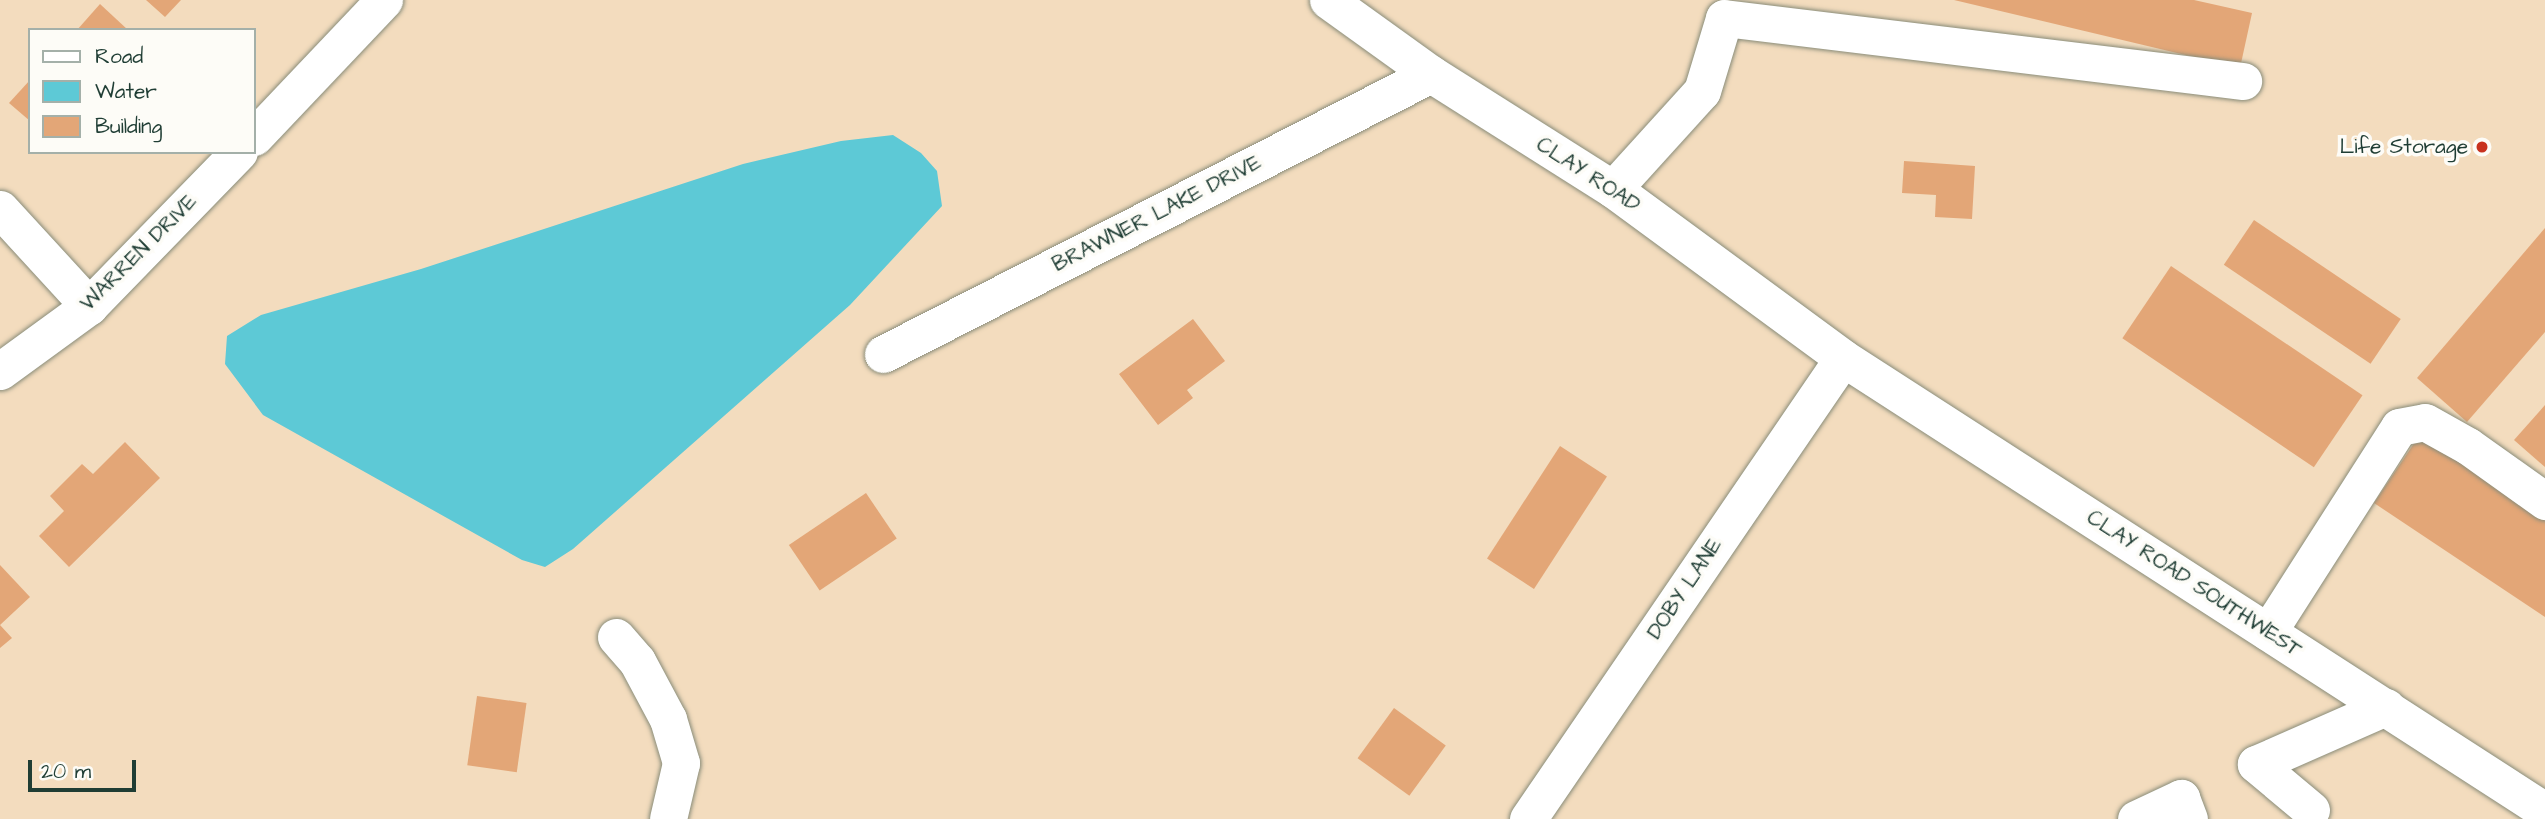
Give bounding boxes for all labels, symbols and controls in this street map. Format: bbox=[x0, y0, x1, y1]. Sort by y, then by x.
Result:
legend bbox=[28, 28, 256, 154]
text: Road bbox=[95, 42, 143, 71]
text: Water bbox=[95, 77, 157, 106]
text: Building bbox=[95, 112, 162, 141]
street label: CLAY ROAD bbox=[1531, 132, 1645, 218]
place label: Life Storage bbox=[2340, 134, 2468, 160]
marker: Life Storage bbox=[2474, 139, 2490, 155]
street label: BRAWNER LAKE DRIVE bbox=[1048, 150, 1266, 278]
street label: WARREN DRIVE bbox=[75, 189, 203, 317]
street label: CLAY ROAD SOUTHWEST bbox=[2082, 505, 2306, 663]
street label: DOBY LANE bbox=[1642, 534, 1728, 644]
scale bar bbox=[32, 746, 140, 790]
text: 20 m bbox=[41, 757, 91, 786]

